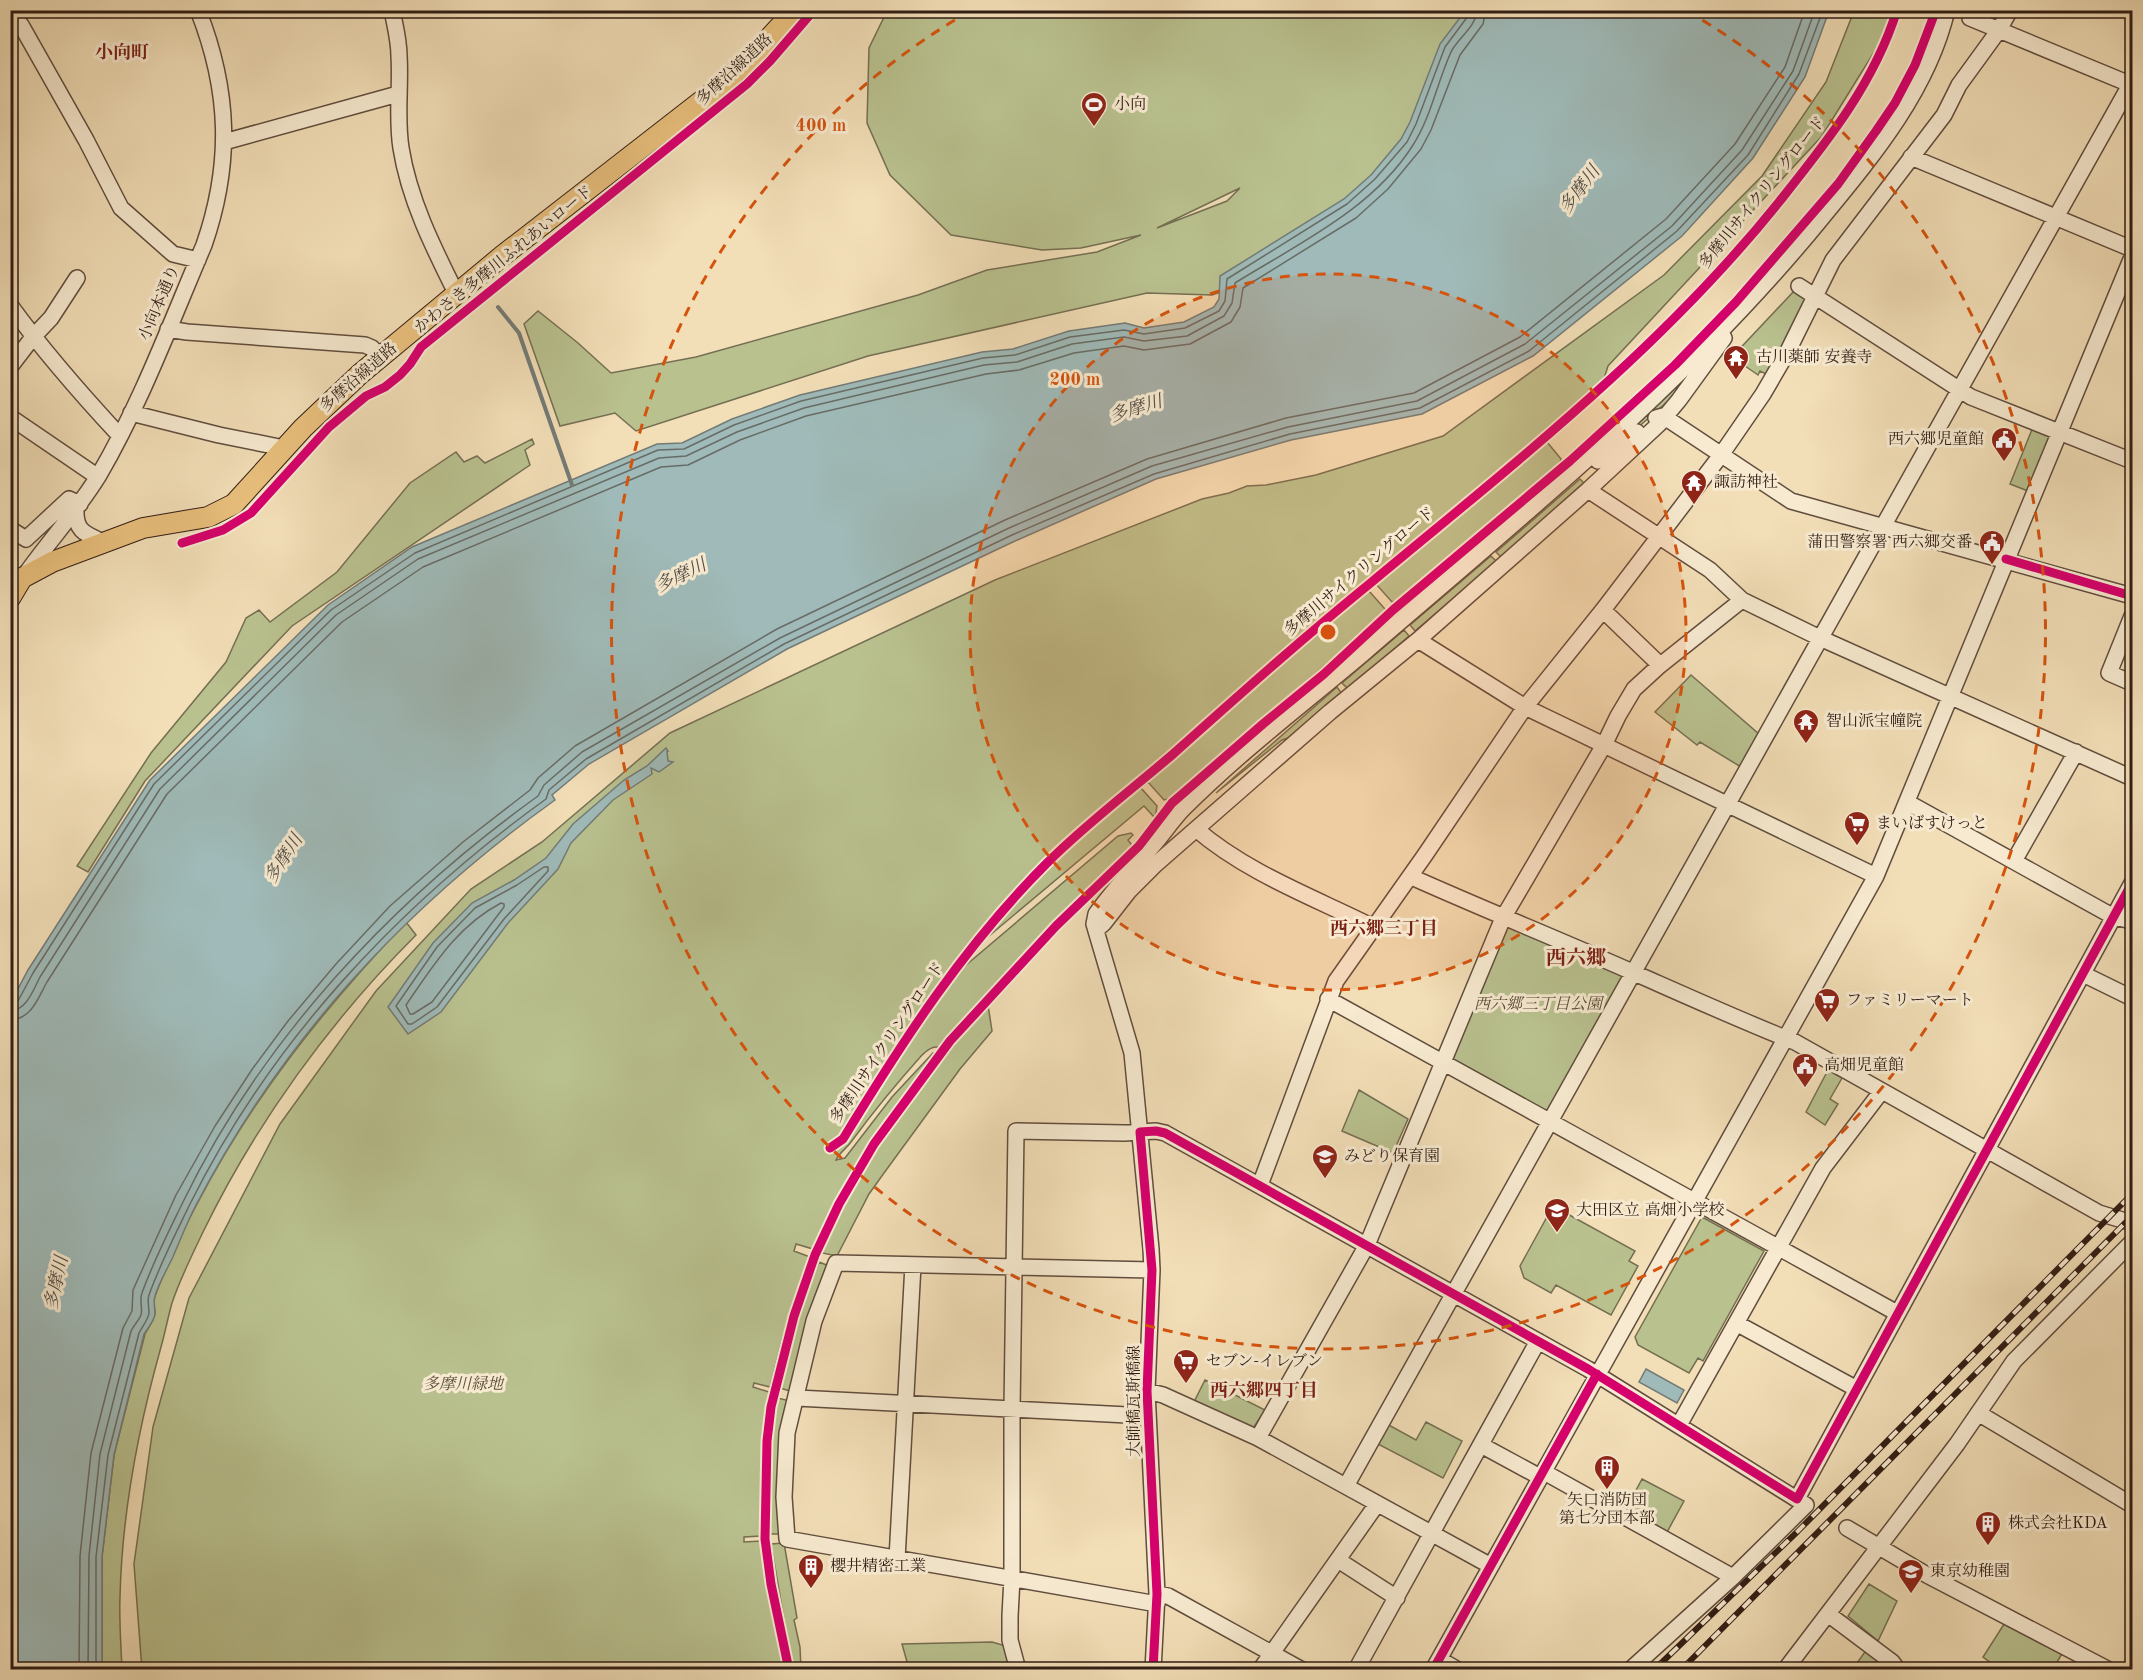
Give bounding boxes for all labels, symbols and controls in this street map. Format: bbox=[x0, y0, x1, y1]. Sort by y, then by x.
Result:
street label: 多摩沿線道路 bbox=[693, 30, 776, 109]
district label: 小向町 bbox=[95, 42, 149, 62]
sports icon: 小向 bbox=[1079, 90, 1109, 128]
place label: 小向 bbox=[1114, 95, 1146, 113]
street label: 多摩川サイクリングロード bbox=[1695, 113, 1829, 272]
text: 400 m bbox=[796, 117, 846, 135]
water label: 多摩川 bbox=[1555, 160, 1605, 217]
street label: かわさき多摩川ふれあいロード bbox=[411, 182, 596, 337]
street label: 小向本通り bbox=[135, 262, 183, 343]
street label: 多摩沿線道路 bbox=[316, 339, 400, 416]
temple icon: 古川薬師 安養寺 bbox=[1721, 343, 1751, 381]
place label: 古川薬師 安養寺 bbox=[1756, 348, 1872, 366]
text: 200 m bbox=[1050, 371, 1100, 389]
water label: 多摩川 bbox=[1107, 390, 1166, 426]
public building icon: 西六郷児童館 bbox=[1989, 425, 2019, 463]
place label: 西六郷児童館 bbox=[1888, 430, 1984, 448]
temple icon: 諏訪神社 bbox=[1679, 468, 1709, 506]
place label: 諏訪神社 bbox=[1714, 473, 1778, 491]
street label: 多摩川サイクリングロード bbox=[1281, 503, 1438, 639]
public building icon: 蒲田警察署 西六郷交番 bbox=[1977, 528, 2007, 566]
place label: 蒲田警察署 西六郷交番 bbox=[1808, 533, 1972, 551]
water label: 多摩川 bbox=[652, 553, 711, 596]
centre of rings bbox=[1318, 622, 1338, 642]
temple icon: 智山派宝幢院 bbox=[1791, 707, 1821, 745]
place label: 智山派宝幢院 bbox=[1826, 712, 1922, 730]
supermarket icon: まいばすけっと bbox=[1842, 809, 1872, 847]
place label: まいばすけっと bbox=[1876, 814, 1988, 832]
water label: 多摩川 bbox=[260, 829, 307, 887]
district label: 西六郷三丁目 bbox=[1330, 918, 1438, 938]
district label: 西六郷 bbox=[1546, 947, 1607, 969]
street label: 多摩川サイクリングロード bbox=[827, 959, 948, 1126]
supermarket icon: ファミリーマート bbox=[1812, 986, 1842, 1024]
place label: ファミリーマート bbox=[1846, 992, 1974, 1009]
park label: 西六郷三丁目公園 bbox=[1474, 995, 1605, 1013]
public building icon: 高畑児童館 bbox=[1790, 1051, 1820, 1089]
place label: 高畑児童館 bbox=[1824, 1056, 1904, 1074]
school or university icon: みどり保育園 bbox=[1310, 1142, 1340, 1180]
place label: みどり保育園 bbox=[1344, 1147, 1440, 1165]
school or university icon: 大田区立 高畑小学校 bbox=[1542, 1196, 1572, 1234]
place label: 大田区立 高畑小学校 bbox=[1576, 1201, 1724, 1219]
water label: 多摩川 bbox=[41, 1252, 72, 1311]
street label: 大師橋瓦斯橋線 bbox=[1125, 1345, 1143, 1457]
supermarket icon: セブン-イレブン bbox=[1171, 1347, 1201, 1385]
place label: セブン-イレブン bbox=[1206, 1353, 1323, 1370]
park label: 多摩川緑地 bbox=[423, 1375, 505, 1393]
district label: 西六郷四丁目 bbox=[1210, 1380, 1318, 1400]
building icon: 矢口消防団 第七分団本部 bbox=[1592, 1453, 1622, 1491]
place label: 矢口消防団 第七分団本部 bbox=[1559, 1491, 1655, 1527]
building icon: 株式会社KDA bbox=[1973, 1509, 2003, 1547]
place label: 株式会社KDA bbox=[2008, 1514, 2108, 1532]
building icon: 櫻井精密工業 bbox=[796, 1552, 826, 1590]
place label: 櫻井精密工業 bbox=[830, 1557, 926, 1575]
school or university icon: 東京幼稚園 bbox=[1896, 1557, 1926, 1595]
place label: 東京幼稚園 bbox=[1930, 1562, 2010, 1580]

